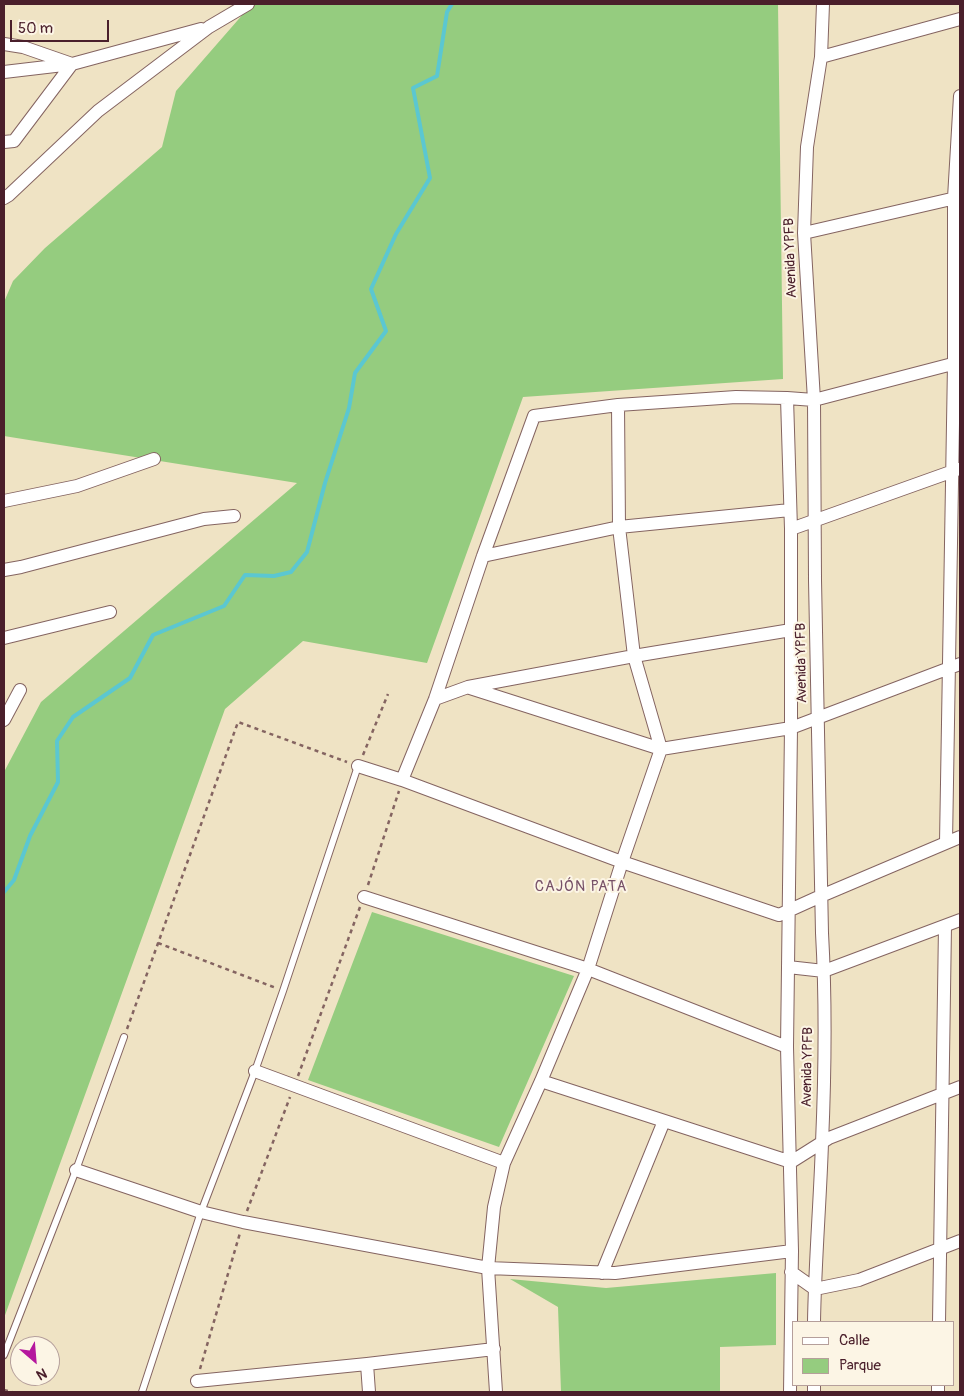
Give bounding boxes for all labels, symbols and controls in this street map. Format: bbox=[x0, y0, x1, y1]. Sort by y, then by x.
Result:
scale bar bbox=[12, 10, 111, 42]
text: 50 m bbox=[18, 19, 53, 38]
street label: Avenida YPFB bbox=[781, 218, 801, 298]
street label: Avenida YPFB bbox=[793, 623, 811, 703]
district label: CAJÓN PATA bbox=[534, 878, 628, 896]
street label: Avenida YPFB bbox=[799, 1027, 817, 1107]
legend bbox=[792, 1321, 954, 1386]
text: Calle bbox=[839, 1331, 870, 1350]
north arrow bbox=[10, 1336, 60, 1386]
text: Parque bbox=[839, 1356, 881, 1375]
text: N bbox=[34, 1364, 50, 1384]

